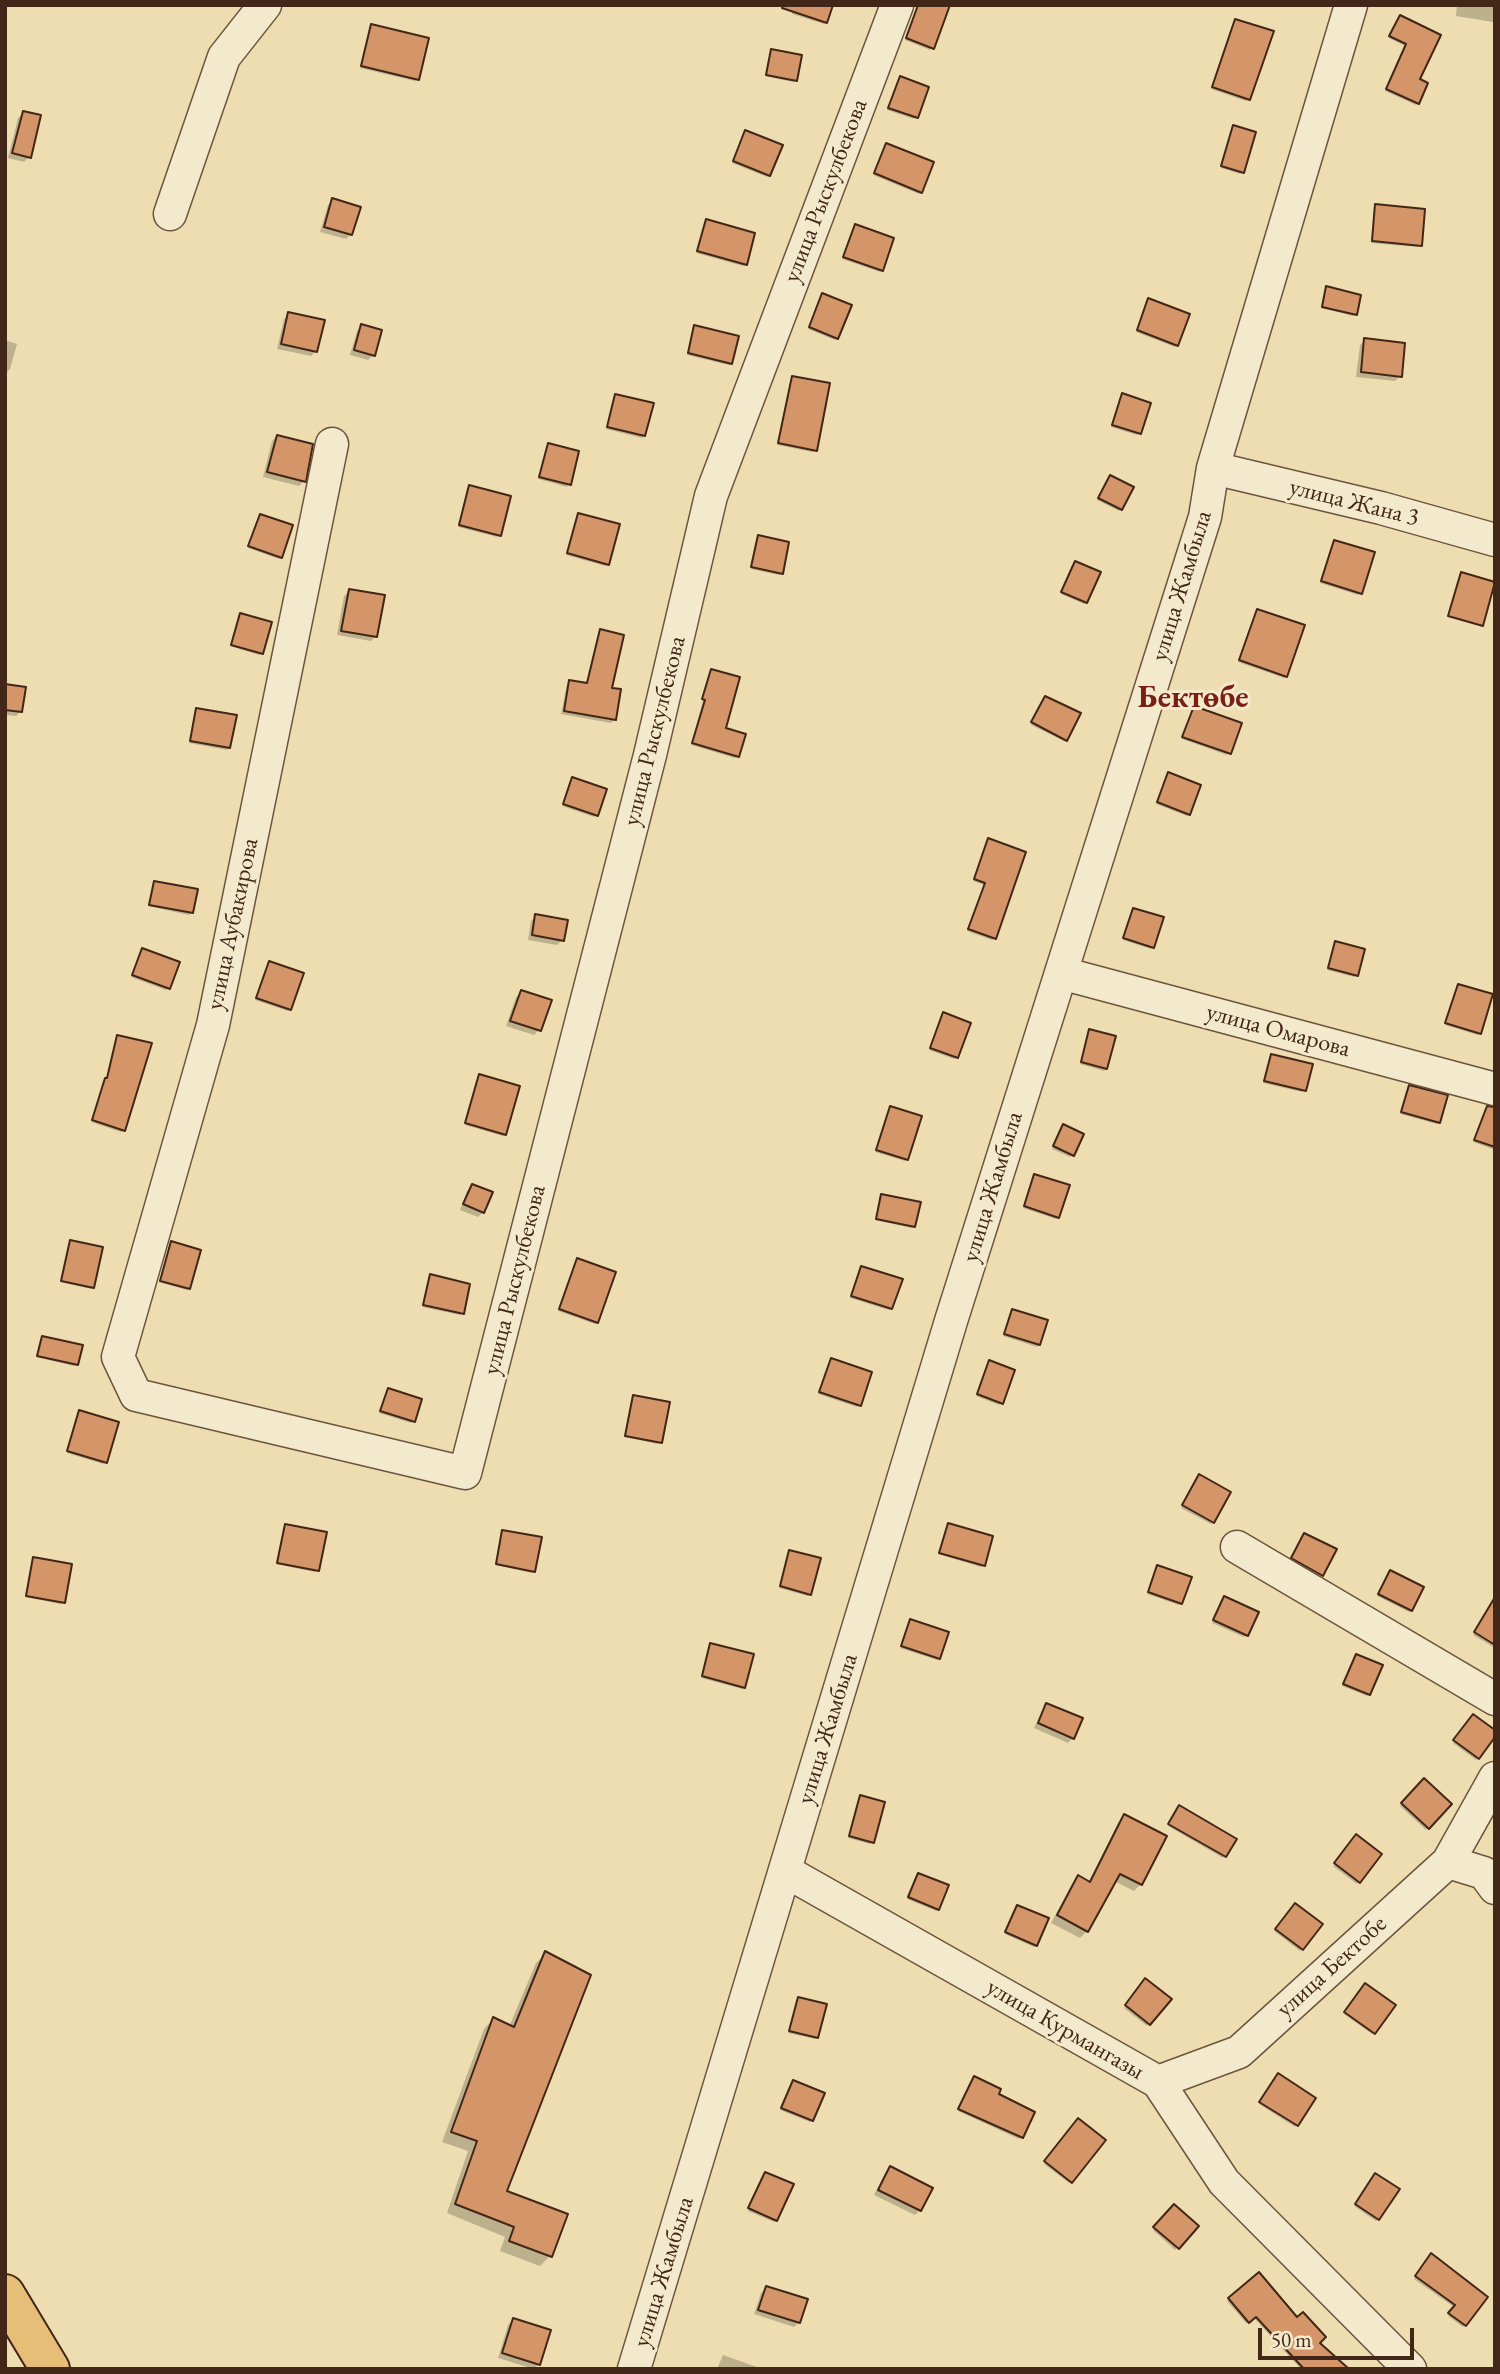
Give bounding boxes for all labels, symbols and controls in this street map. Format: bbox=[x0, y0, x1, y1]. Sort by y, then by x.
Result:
street label: улица Рыскулбекова bbox=[778, 95, 874, 287]
street label: улица Жана 3 bbox=[1286, 473, 1422, 533]
street label: улица Жамбыла bbox=[1145, 507, 1219, 665]
street label: улица Рыскулбекова bbox=[618, 633, 692, 829]
district label: Бектөбе bbox=[1137, 679, 1249, 717]
street label: улица Аубакирова bbox=[201, 835, 265, 1013]
street label: улица Омарова bbox=[1203, 998, 1353, 1064]
street label: улица Жамбыла bbox=[956, 1108, 1030, 1266]
street label: улица Рыскулбекова bbox=[478, 1182, 552, 1378]
street label: улица Жамбыла bbox=[791, 1650, 865, 1808]
street label: улица Бектобе bbox=[1271, 1910, 1393, 2024]
street label: улица Курмангазы bbox=[981, 1973, 1149, 2087]
street label: улица Жамбыла bbox=[627, 2193, 701, 2351]
scale bar bbox=[1262, 2314, 1418, 2358]
text: 50 m bbox=[1271, 2326, 1312, 2353]

